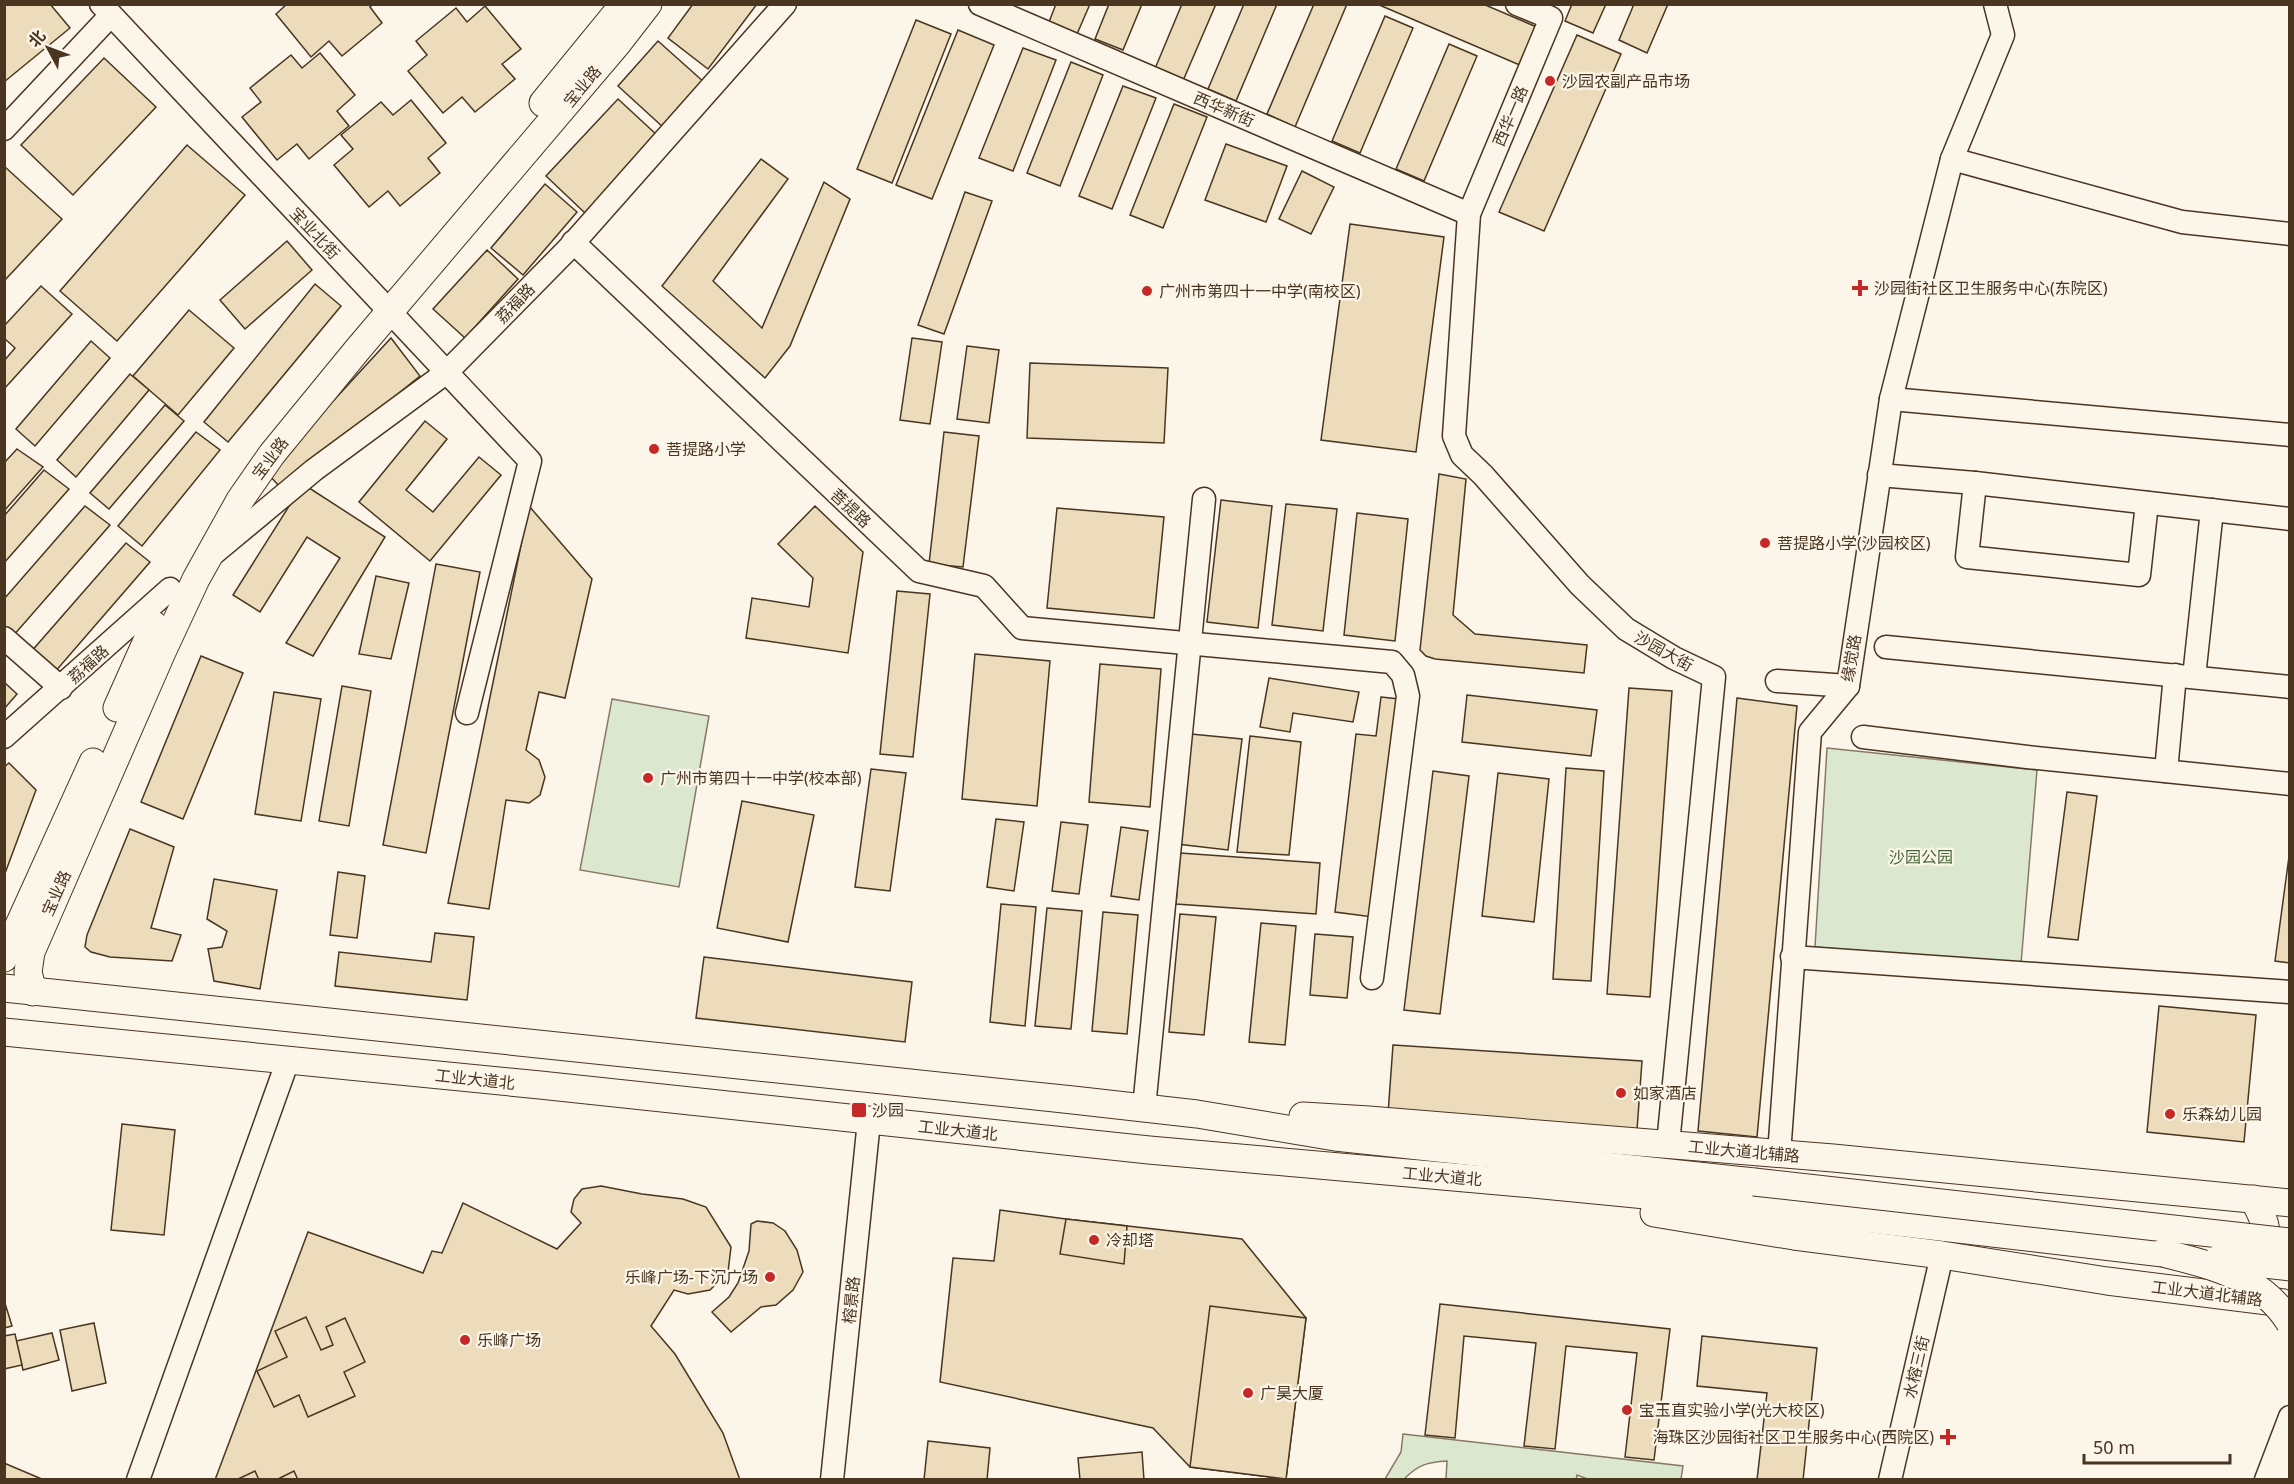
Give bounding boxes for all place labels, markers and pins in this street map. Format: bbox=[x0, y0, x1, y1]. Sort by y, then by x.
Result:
place label: 沙园农副产品市场 bbox=[1562, 70, 1690, 92]
marker: 沙园农副产品市场 bbox=[1543, 74, 1557, 88]
place label: 沙园街社区卫生服务中心(东院区) bbox=[1874, 277, 2108, 299]
marker: 沙园街社区卫生服务中心(东院区) bbox=[1851, 279, 1869, 297]
place label: 广州市第四十一中学(南校区) bbox=[1159, 280, 1361, 302]
marker: 广州市第四十一中学(南校区) bbox=[1140, 284, 1154, 298]
place label: 菩提路小学 bbox=[666, 438, 746, 460]
marker: 菩提路小学 bbox=[647, 442, 661, 456]
place label: 菩提路小学(沙园校区) bbox=[1777, 532, 1931, 554]
marker: 菩提路小学(沙园校区) bbox=[1758, 536, 1772, 550]
place label: 广州市第四十一中学(校本部) bbox=[660, 767, 862, 789]
marker: 广州市第四十一中学(校本部) bbox=[641, 771, 655, 785]
place label: 如家酒店 bbox=[1633, 1082, 1697, 1104]
marker: 如家酒店 bbox=[1614, 1086, 1628, 1100]
place label: 沙园 bbox=[872, 1099, 904, 1121]
marker: 沙园 bbox=[850, 1101, 868, 1119]
place label: 乐森幼儿园 bbox=[2182, 1103, 2262, 1125]
marker: 乐森幼儿园 bbox=[2163, 1107, 2177, 1121]
place label: 冷却塔 bbox=[1106, 1229, 1154, 1251]
marker: 冷却塔 bbox=[1087, 1233, 1101, 1247]
place label: 乐峰广场-下沉广场 bbox=[625, 1266, 758, 1288]
marker: 乐峰广场-下沉广场 bbox=[763, 1270, 777, 1284]
place label: 乐峰广场 bbox=[477, 1329, 541, 1351]
marker: 乐峰广场 bbox=[458, 1333, 472, 1347]
place label: 广昊大厦 bbox=[1260, 1382, 1324, 1404]
marker: 广昊大厦 bbox=[1241, 1386, 1255, 1400]
place label: 宝玉直实验小学(光大校区) bbox=[1639, 1399, 1825, 1421]
marker: 宝玉直实验小学(光大校区) bbox=[1620, 1403, 1634, 1417]
place label: 海珠区沙园街社区卫生服务中心(西院区) bbox=[1652, 1426, 1934, 1448]
marker: 海珠区沙园街社区卫生服务中心(西院区) bbox=[1939, 1428, 1957, 1446]

